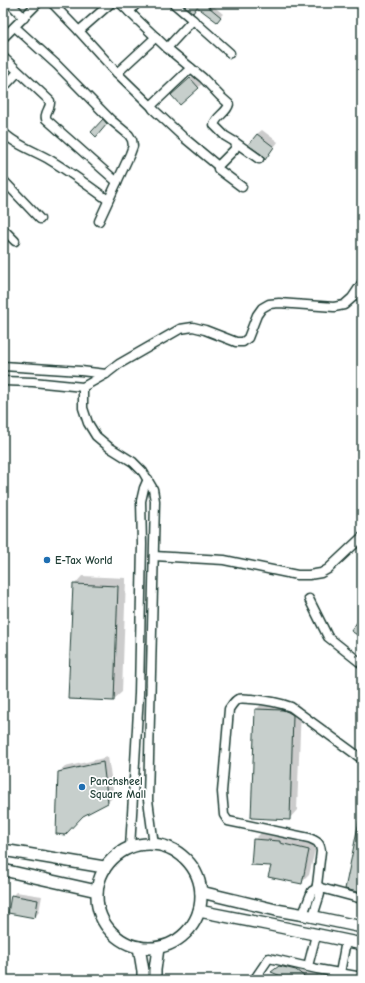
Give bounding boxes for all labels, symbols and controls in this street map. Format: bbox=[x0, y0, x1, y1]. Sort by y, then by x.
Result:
place label: E-Tax World bbox=[55, 554, 113, 567]
marker: E-Tax World bbox=[42, 555, 52, 565]
place label: Panchsheel Square Mall bbox=[90, 775, 146, 801]
marker: Panchsheel Square Mall bbox=[77, 782, 87, 792]

